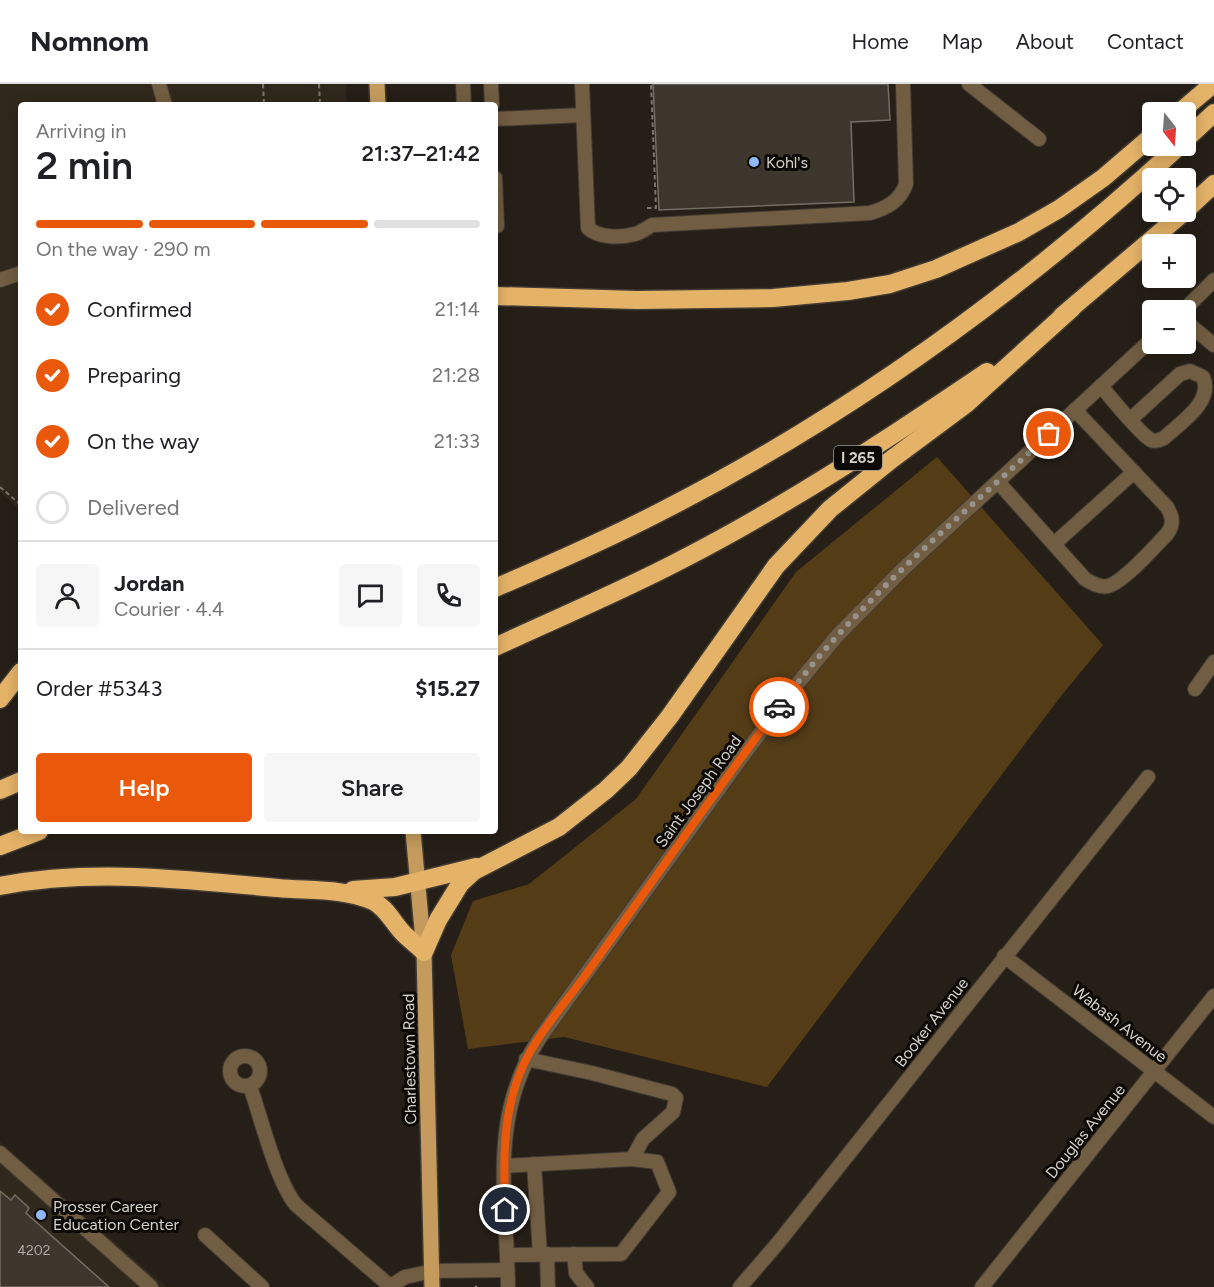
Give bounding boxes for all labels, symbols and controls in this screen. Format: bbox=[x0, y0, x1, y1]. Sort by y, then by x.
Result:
text: Nomnom bbox=[30, 24, 149, 58]
text: Home bbox=[852, 29, 909, 54]
text: Map bbox=[942, 29, 983, 54]
text: About bbox=[1016, 29, 1074, 54]
text: Contact bbox=[1107, 29, 1184, 54]
north arrow bbox=[1142, 102, 1196, 156]
map controls bbox=[1142, 102, 1196, 354]
text: Arriving in bbox=[36, 119, 126, 143]
text: 21:37–21:42 bbox=[361, 140, 480, 167]
text: 2 min bbox=[36, 142, 133, 189]
place label: Kohl's bbox=[766, 153, 808, 172]
marker: Kohl's bbox=[747, 155, 761, 169]
button: locate bbox=[1142, 168, 1196, 222]
button: + bbox=[1142, 234, 1196, 288]
text: On the way · 290 m bbox=[36, 237, 210, 261]
icon: check bbox=[36, 293, 69, 326]
text: Confirmed bbox=[87, 296, 192, 323]
text: 21:14 bbox=[435, 297, 480, 321]
button: − bbox=[1142, 300, 1196, 354]
icon: check bbox=[36, 359, 69, 392]
text: Preparing bbox=[87, 362, 181, 389]
text: 21:28 bbox=[432, 363, 480, 387]
pin bbox=[1023, 408, 1074, 459]
icon: bag bbox=[1032, 417, 1065, 450]
icon: check bbox=[36, 425, 69, 458]
text: On the way bbox=[87, 428, 199, 455]
text: 21:33 bbox=[434, 429, 480, 453]
road number: I 265 bbox=[834, 446, 882, 470]
text: Delivered bbox=[87, 494, 180, 521]
button: person bbox=[36, 564, 99, 627]
button: chat bbox=[339, 564, 402, 627]
button: phone bbox=[417, 564, 480, 627]
text: Jordan bbox=[114, 570, 185, 597]
text: Courier · 4.4 bbox=[114, 597, 224, 621]
text: Order #5343 bbox=[36, 675, 162, 702]
text: $15.27 bbox=[415, 675, 480, 702]
courier bbox=[749, 677, 809, 737]
icon: car bbox=[763, 691, 796, 724]
street label: Saint Joseph Road bbox=[651, 732, 745, 851]
button: Help bbox=[36, 753, 252, 822]
button: Share bbox=[264, 753, 480, 822]
street label: Booker Avenue bbox=[891, 974, 972, 1071]
street label: Wabash Avenue bbox=[1069, 981, 1171, 1066]
street label: Charlestown Road bbox=[399, 993, 420, 1125]
street label: Douglas Avenue bbox=[1042, 1080, 1129, 1182]
pin bbox=[479, 1184, 530, 1235]
icon: home bbox=[488, 1193, 521, 1226]
place label: Prosser Career Education Center bbox=[53, 1197, 179, 1234]
marker: Prosser Career Education Center bbox=[34, 1208, 48, 1222]
house number: 4202 bbox=[17, 1242, 51, 1259]

